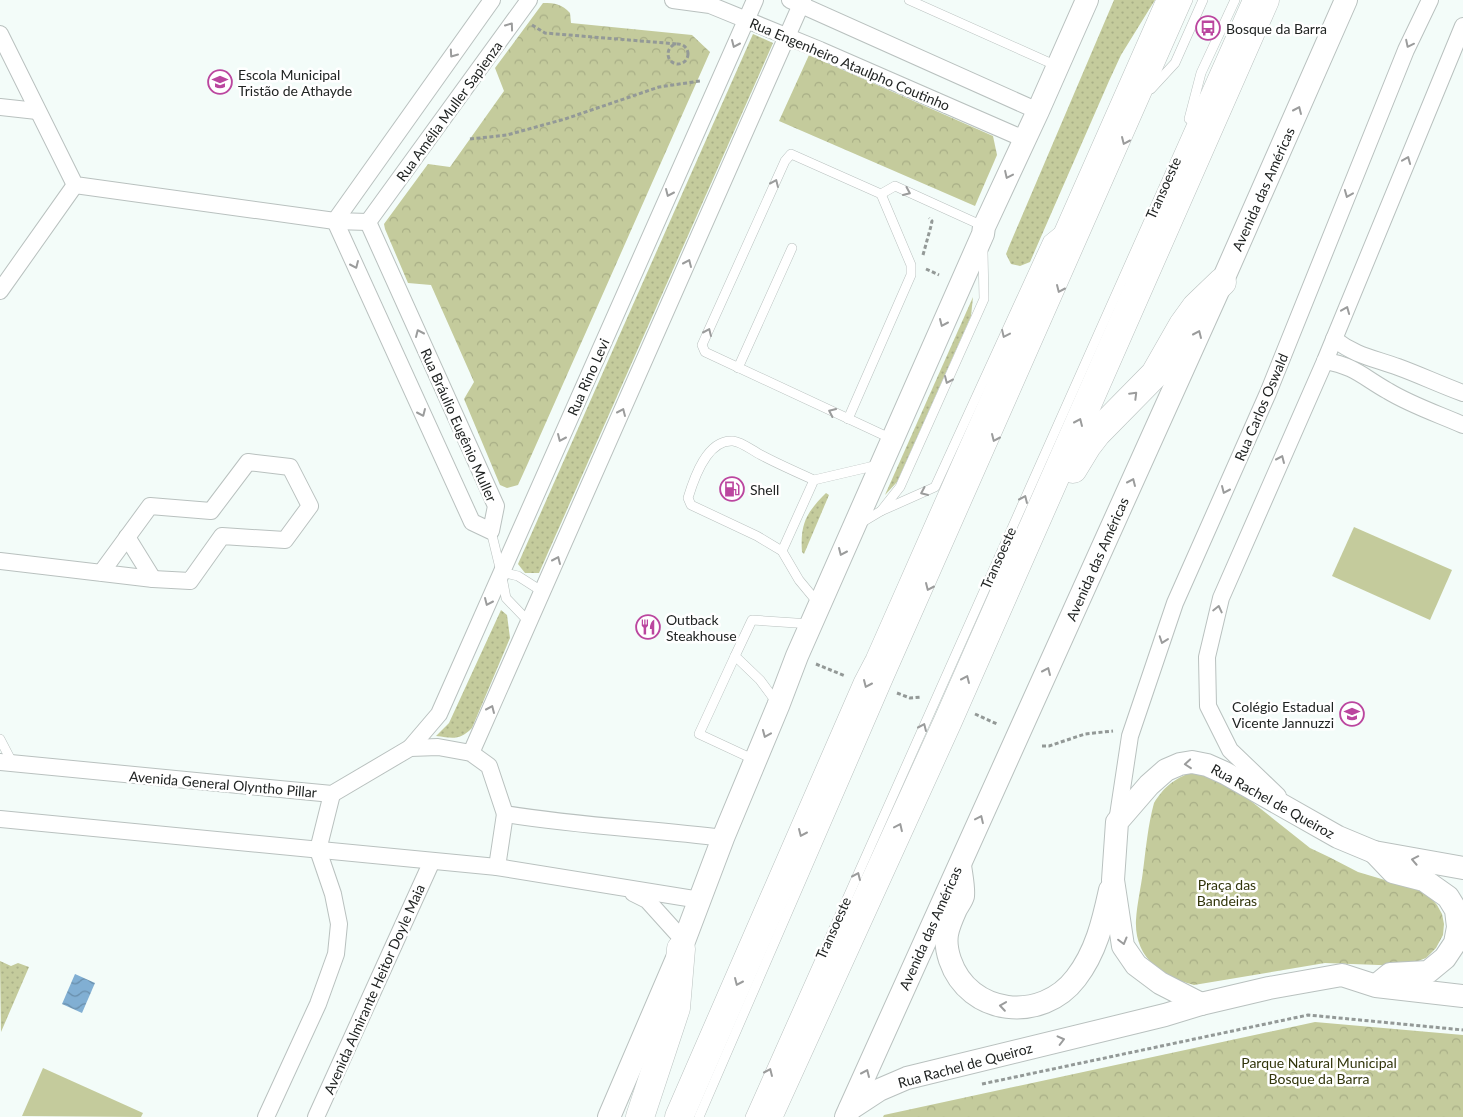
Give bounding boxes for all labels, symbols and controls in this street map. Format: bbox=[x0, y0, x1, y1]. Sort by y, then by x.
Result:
street label: Rua Engenheiro Ataulpho Coutinho bbox=[747, 14, 953, 114]
bus stop icon: Bosque da Barra bbox=[1195, 15, 1221, 41]
place label: Bosque da Barra bbox=[1226, 20, 1327, 37]
one-way arrow bbox=[504, 23, 513, 32]
street label: Rua Amélia Muller Sapienza bbox=[392, 38, 506, 184]
one-way arrow bbox=[730, 39, 741, 48]
one-way arrow bbox=[1405, 39, 1415, 48]
one-way arrow bbox=[450, 48, 459, 58]
place label: Escola Municipal Tristão de Athayde bbox=[238, 66, 352, 99]
school or university icon: Escola Municipal Tristão de Athayde bbox=[207, 69, 233, 95]
one-way arrow bbox=[1291, 106, 1302, 115]
street label: Avenida das Américas bbox=[1228, 125, 1298, 253]
one-way arrow bbox=[1121, 136, 1132, 145]
street label: Transoeste bbox=[1142, 154, 1184, 222]
one-way arrow bbox=[1401, 156, 1412, 165]
one-way arrow bbox=[1004, 169, 1014, 178]
one-way arrow bbox=[768, 179, 779, 188]
one-way arrow bbox=[902, 186, 911, 196]
one-way arrow bbox=[665, 188, 675, 197]
one-way arrow bbox=[1343, 189, 1354, 198]
one-way arrow bbox=[681, 259, 692, 268]
one-way arrow bbox=[348, 260, 359, 269]
one-way arrow bbox=[1056, 284, 1067, 293]
one-way arrow bbox=[1339, 306, 1350, 315]
one-way arrow bbox=[939, 318, 950, 327]
one-way arrow bbox=[702, 328, 713, 337]
one-way arrow bbox=[414, 329, 425, 338]
one-way arrow bbox=[1001, 329, 1011, 338]
one-way arrow bbox=[1192, 330, 1203, 339]
street label: Rua Rino Levi bbox=[563, 336, 613, 418]
street label: Rua Bráulio Eugênio Muller bbox=[417, 346, 501, 504]
street label: Rua Carlos Oswald bbox=[1231, 351, 1291, 463]
one-way arrow bbox=[943, 375, 954, 384]
one-way arrow bbox=[1129, 392, 1138, 401]
one-way arrow bbox=[828, 407, 837, 418]
one-way arrow bbox=[416, 408, 427, 417]
one-way arrow bbox=[616, 408, 627, 417]
one-way arrow bbox=[1072, 418, 1083, 427]
one-way arrow bbox=[556, 433, 567, 442]
one-way arrow bbox=[990, 433, 1001, 442]
one-way arrow bbox=[1276, 456, 1286, 464]
fuel station icon: Shell bbox=[719, 476, 745, 502]
one-way arrow bbox=[1125, 478, 1136, 487]
place label: Shell bbox=[750, 481, 779, 498]
one-way arrow bbox=[920, 485, 929, 496]
one-way arrow bbox=[1221, 485, 1232, 494]
one-way arrow bbox=[1018, 495, 1029, 504]
street label: Avenida das Américas bbox=[1062, 495, 1132, 623]
street label: Transoeste bbox=[977, 524, 1019, 592]
one-way arrow bbox=[838, 547, 849, 556]
one-way arrow bbox=[550, 556, 561, 565]
one-way arrow bbox=[925, 582, 936, 591]
one-way arrow bbox=[483, 597, 494, 606]
one-way arrow bbox=[1212, 605, 1223, 614]
place label: Outback Steakhouse bbox=[666, 611, 737, 644]
restaurant icon: Outback Steakhouse bbox=[635, 614, 661, 640]
one-way arrow bbox=[1158, 635, 1168, 643]
one-way arrow bbox=[1040, 667, 1051, 676]
one-way arrow bbox=[959, 675, 970, 684]
one-way arrow bbox=[863, 679, 874, 688]
place label: Colégio Estadual Vicente Jannuzzi bbox=[1232, 698, 1334, 731]
school or university icon: Colégio Estadual Vicente Jannuzzi bbox=[1339, 701, 1365, 727]
one-way arrow bbox=[484, 705, 495, 714]
one-way arrow bbox=[916, 724, 926, 733]
one-way arrow bbox=[762, 729, 773, 738]
one-way arrow bbox=[1183, 758, 1191, 769]
street label: Rua Rachel de Queiroz bbox=[1208, 760, 1338, 842]
street label: Avenida General Olyntho Pillar bbox=[128, 767, 318, 801]
one-way arrow bbox=[973, 815, 984, 824]
one-way arrow bbox=[892, 823, 903, 832]
one-way arrow bbox=[798, 828, 809, 837]
one-way arrow bbox=[1411, 855, 1419, 866]
street label: Avenida das Américas bbox=[895, 864, 965, 992]
one-way arrow bbox=[850, 872, 861, 881]
park label: Praça das Bandeiras bbox=[1197, 876, 1257, 909]
street label: Avenida Almirante Heitor Doyle Maia bbox=[320, 881, 428, 1097]
street label: Transoeste bbox=[812, 894, 854, 962]
one-way arrow bbox=[1117, 937, 1128, 946]
one-way arrow bbox=[733, 977, 744, 986]
one-way arrow bbox=[999, 1001, 1007, 1012]
one-way arrow bbox=[1057, 1035, 1066, 1046]
street label: Rua Rachel de Queiroz bbox=[896, 1039, 1034, 1091]
park label: Parque Natural Municipal Bosque da Barra bbox=[1241, 1054, 1397, 1087]
one-way arrow bbox=[763, 1068, 774, 1077]
one-way arrow bbox=[860, 1069, 870, 1078]

